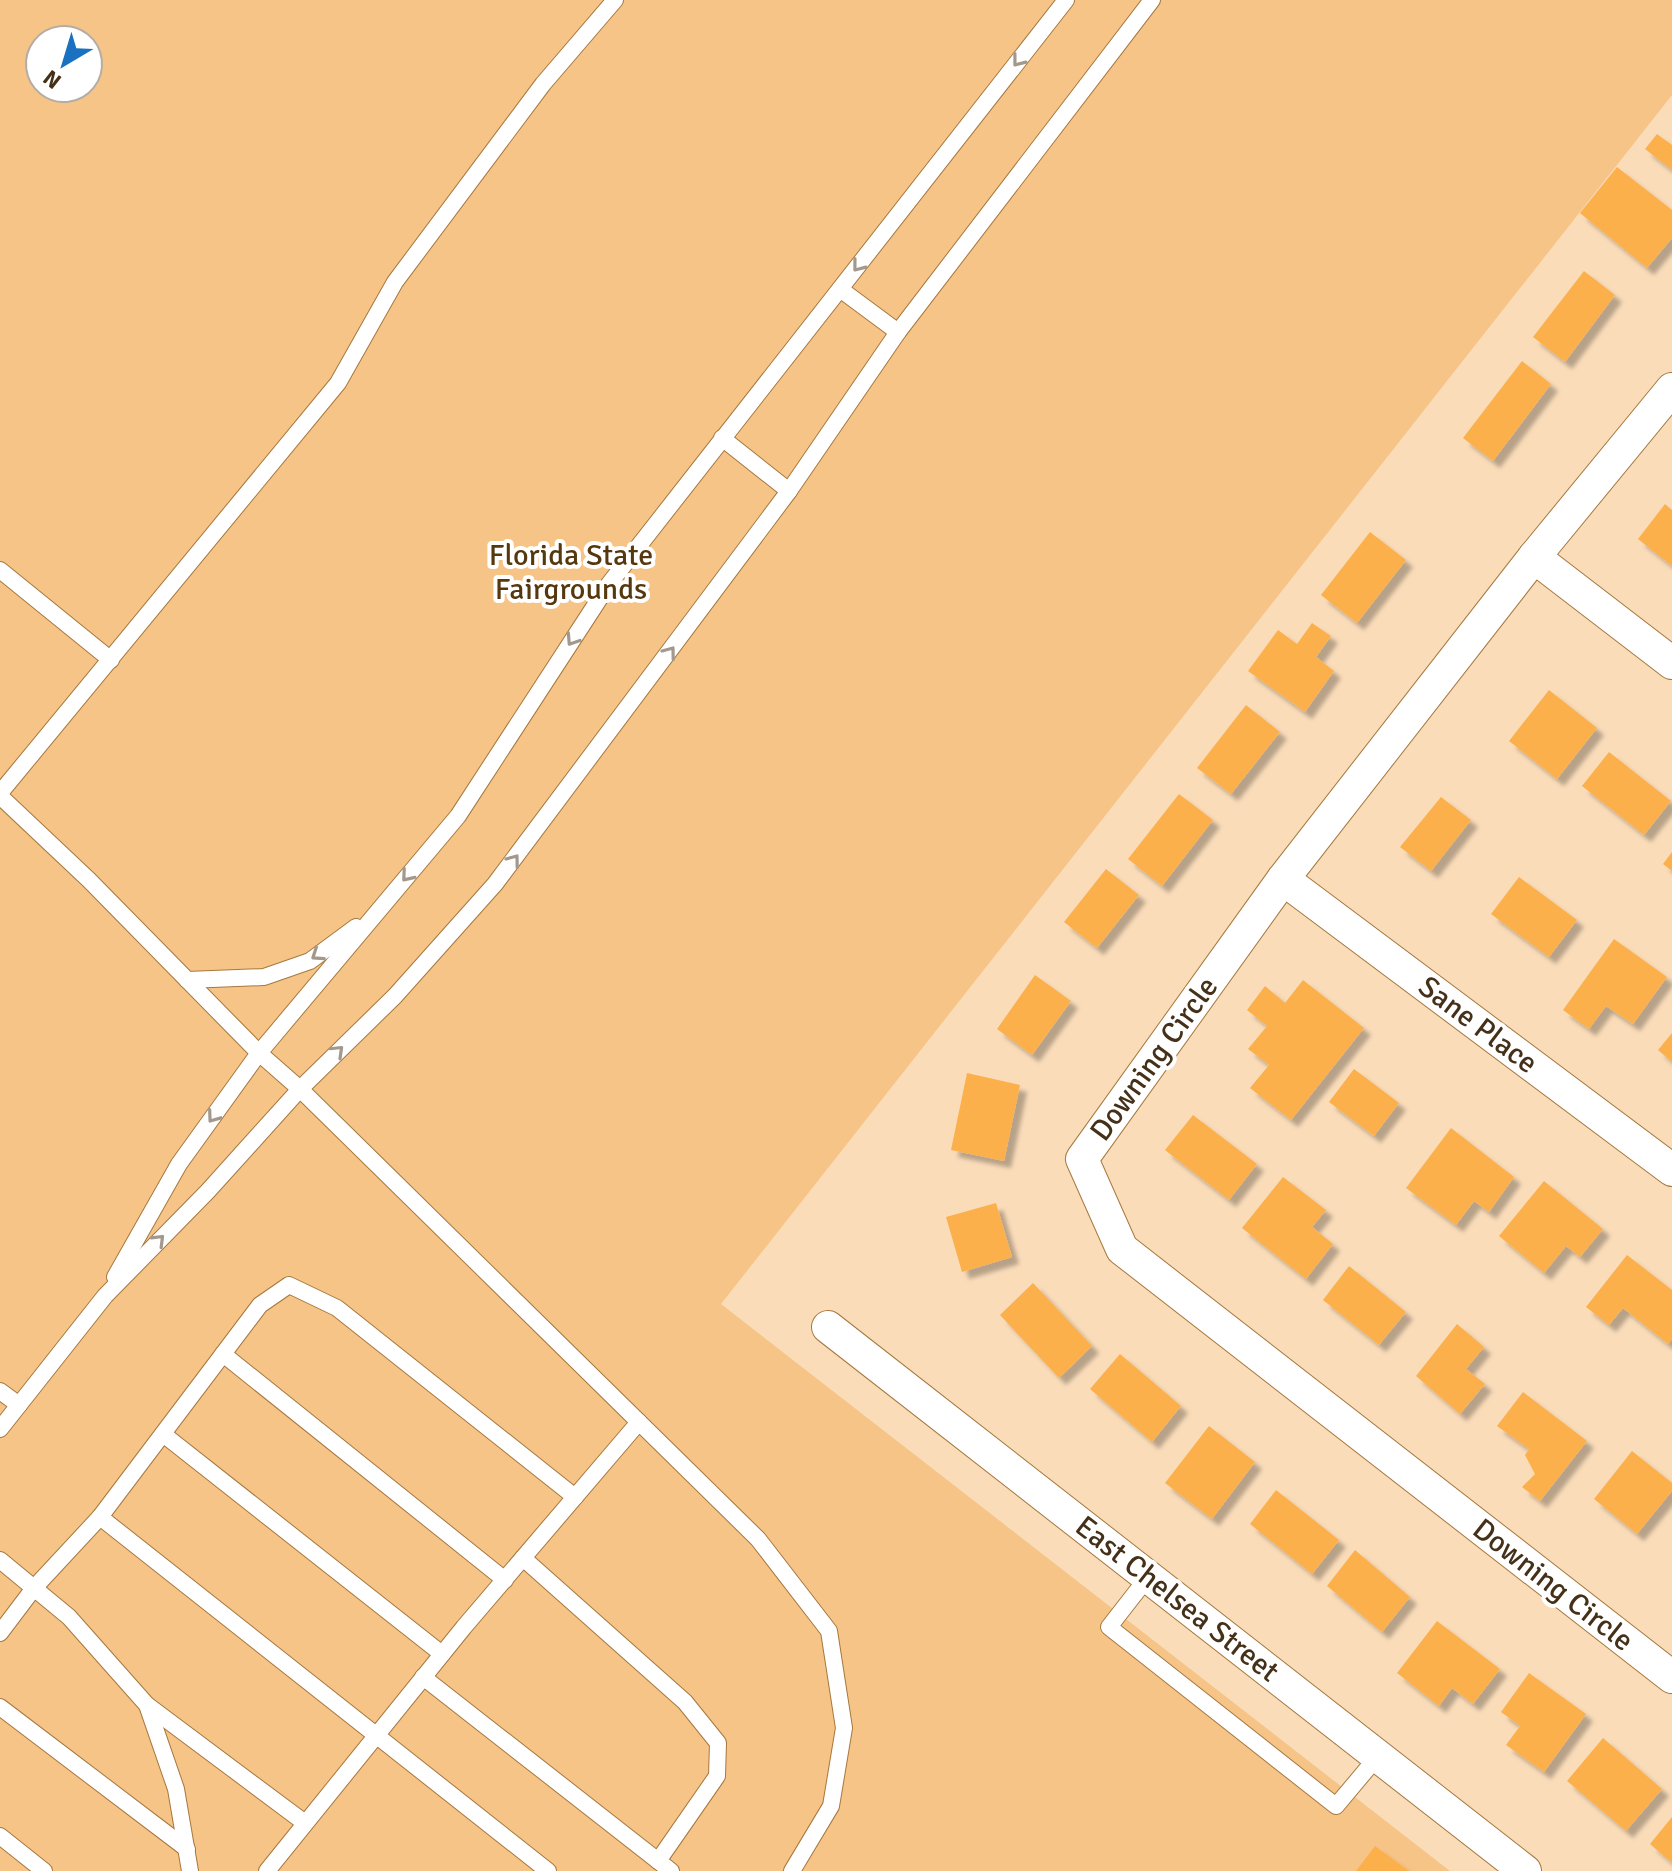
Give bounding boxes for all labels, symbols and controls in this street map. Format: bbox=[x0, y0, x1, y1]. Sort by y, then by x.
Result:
north arrow bbox=[24, 24, 104, 104]
one-way arrow bbox=[1013, 52, 1027, 67]
text: N bbox=[38, 64, 66, 95]
one-way arrow bbox=[853, 257, 867, 272]
park label: Florida State Fairgrounds bbox=[489, 537, 653, 608]
one-way arrow bbox=[567, 632, 582, 646]
one-way arrow bbox=[660, 646, 674, 661]
one-way arrow bbox=[504, 854, 518, 869]
one-way arrow bbox=[402, 867, 417, 881]
one-way arrow bbox=[311, 946, 325, 961]
street label: Sane Place bbox=[1411, 968, 1545, 1082]
street label: Downing Circle bbox=[1082, 970, 1226, 1148]
one-way arrow bbox=[329, 1046, 343, 1061]
one-way arrow bbox=[208, 1108, 223, 1122]
one-way arrow bbox=[150, 1235, 165, 1249]
street label: East Chelsea Street bbox=[1068, 1508, 1286, 1690]
street label: Downing Circle bbox=[1465, 1511, 1641, 1659]

